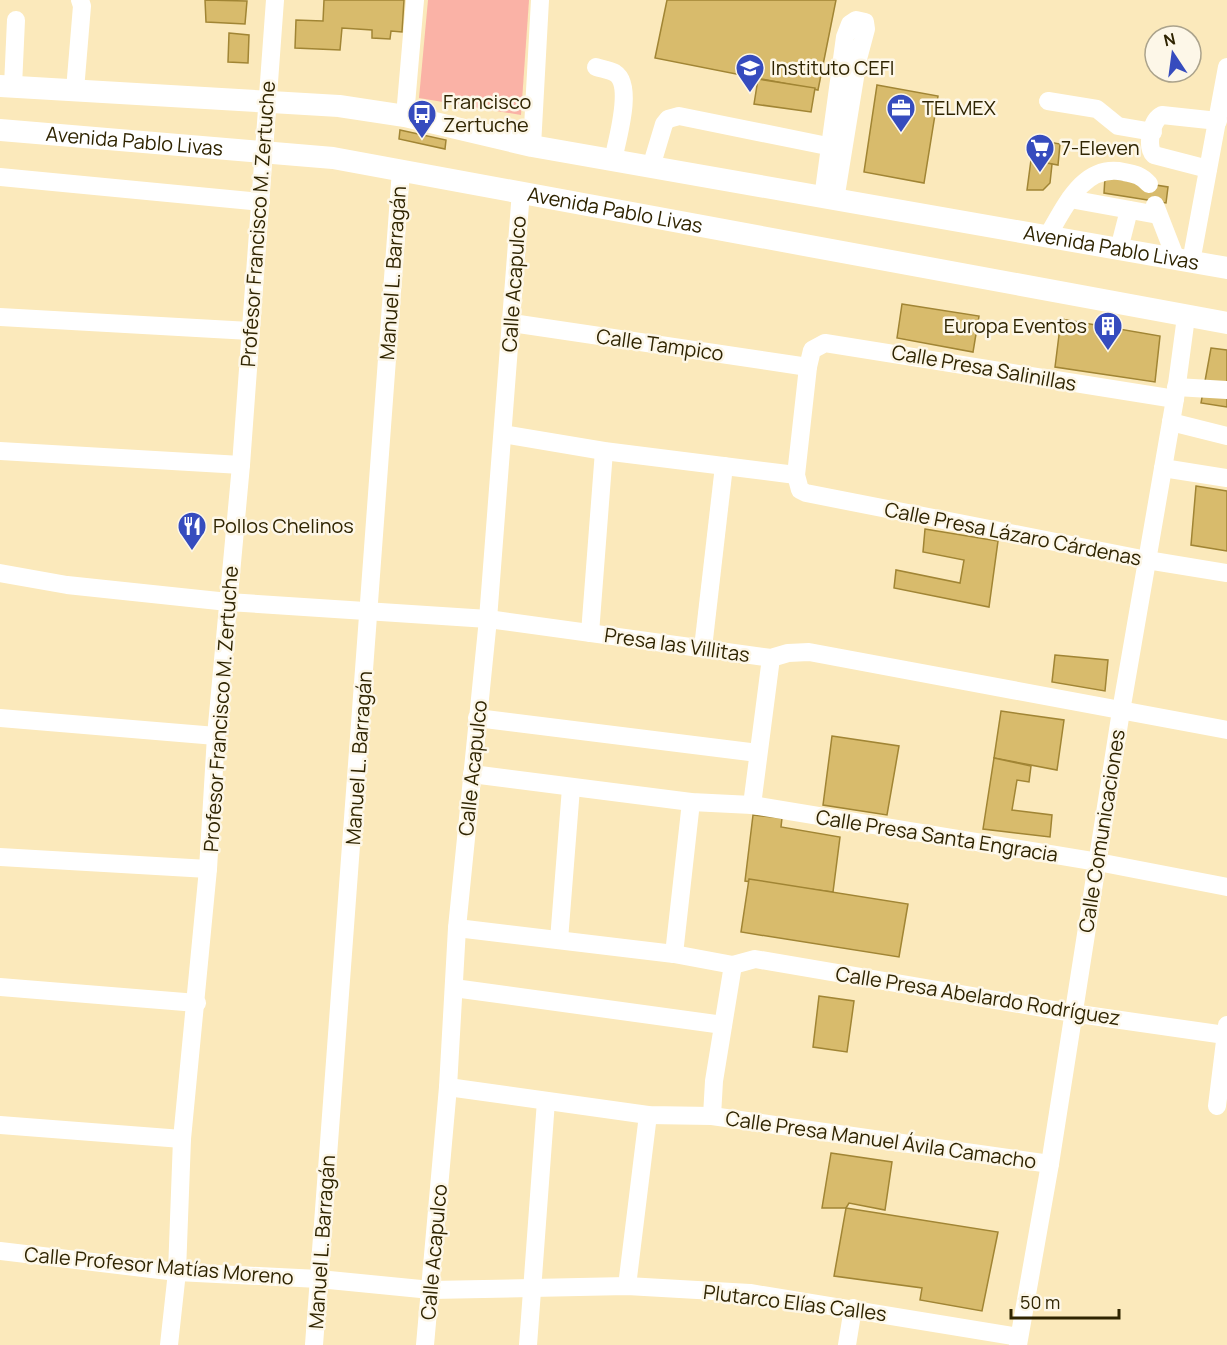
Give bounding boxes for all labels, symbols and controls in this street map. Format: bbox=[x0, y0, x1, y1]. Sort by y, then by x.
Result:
north arrow bbox=[1143, 24, 1203, 84]
text: N bbox=[1162, 27, 1178, 51]
school or university icon: Instituto CEFI bbox=[734, 52, 766, 94]
place label: Instituto CEFI bbox=[771, 54, 895, 81]
street label: Profesor Francisco M. Zertuche bbox=[234, 80, 281, 368]
place label: Francisco Zertuche bbox=[443, 88, 532, 138]
office icon: TELMEX bbox=[885, 92, 917, 134]
place label: TELMEX bbox=[922, 94, 996, 121]
bus stop icon: Francisco Zertuche bbox=[406, 98, 438, 140]
street label: Avenida Pablo Livas bbox=[45, 120, 224, 162]
supermarket icon: 7-Eleven bbox=[1024, 132, 1056, 174]
place label: 7-Eleven bbox=[1061, 134, 1140, 161]
street label: Avenida Pablo Livas bbox=[525, 180, 705, 239]
street label: Manuel L. Barragán bbox=[373, 185, 412, 361]
street label: Calle Acapulco bbox=[495, 215, 532, 353]
street label: Avenida Pablo Livas bbox=[1022, 219, 1201, 276]
building icon: Europa Eventos bbox=[1092, 310, 1124, 352]
place label: Europa Eventos bbox=[944, 312, 1087, 339]
street label: Calle Tampico bbox=[595, 322, 726, 367]
street label: Calle Presa Salinillas bbox=[890, 338, 1079, 397]
street label: Calle Presa Lázaro Cárdenas bbox=[882, 495, 1144, 572]
restaurant icon: Pollos Chelinos bbox=[176, 510, 208, 552]
place label: Pollos Chelinos bbox=[213, 512, 354, 539]
street label: Profesor Francisco M. Zertuche bbox=[197, 565, 244, 853]
street label: Presa las Villitas bbox=[603, 621, 752, 668]
street label: Manuel L. Barragán bbox=[339, 670, 378, 846]
street label: Calle Acapulco bbox=[452, 699, 493, 837]
street label: Calle Comunicaciones bbox=[1072, 727, 1131, 934]
street label: Calle Presa Santa Engracia bbox=[814, 803, 1060, 868]
street label: Calle Presa Abelardo Rodríguez bbox=[834, 960, 1122, 1031]
street label: Calle Presa Manuel Ávila Camacho bbox=[724, 1104, 1038, 1175]
street label: Manuel L. Barragán bbox=[302, 1154, 341, 1330]
street label: Calle Acapulco bbox=[414, 1183, 453, 1321]
street label: Calle Profesor Matías Moreno bbox=[23, 1240, 295, 1291]
street label: Plutarco Elías Calles bbox=[702, 1278, 888, 1327]
scale bar bbox=[1011, 1282, 1119, 1320]
text: 50 m bbox=[1020, 1290, 1060, 1314]

